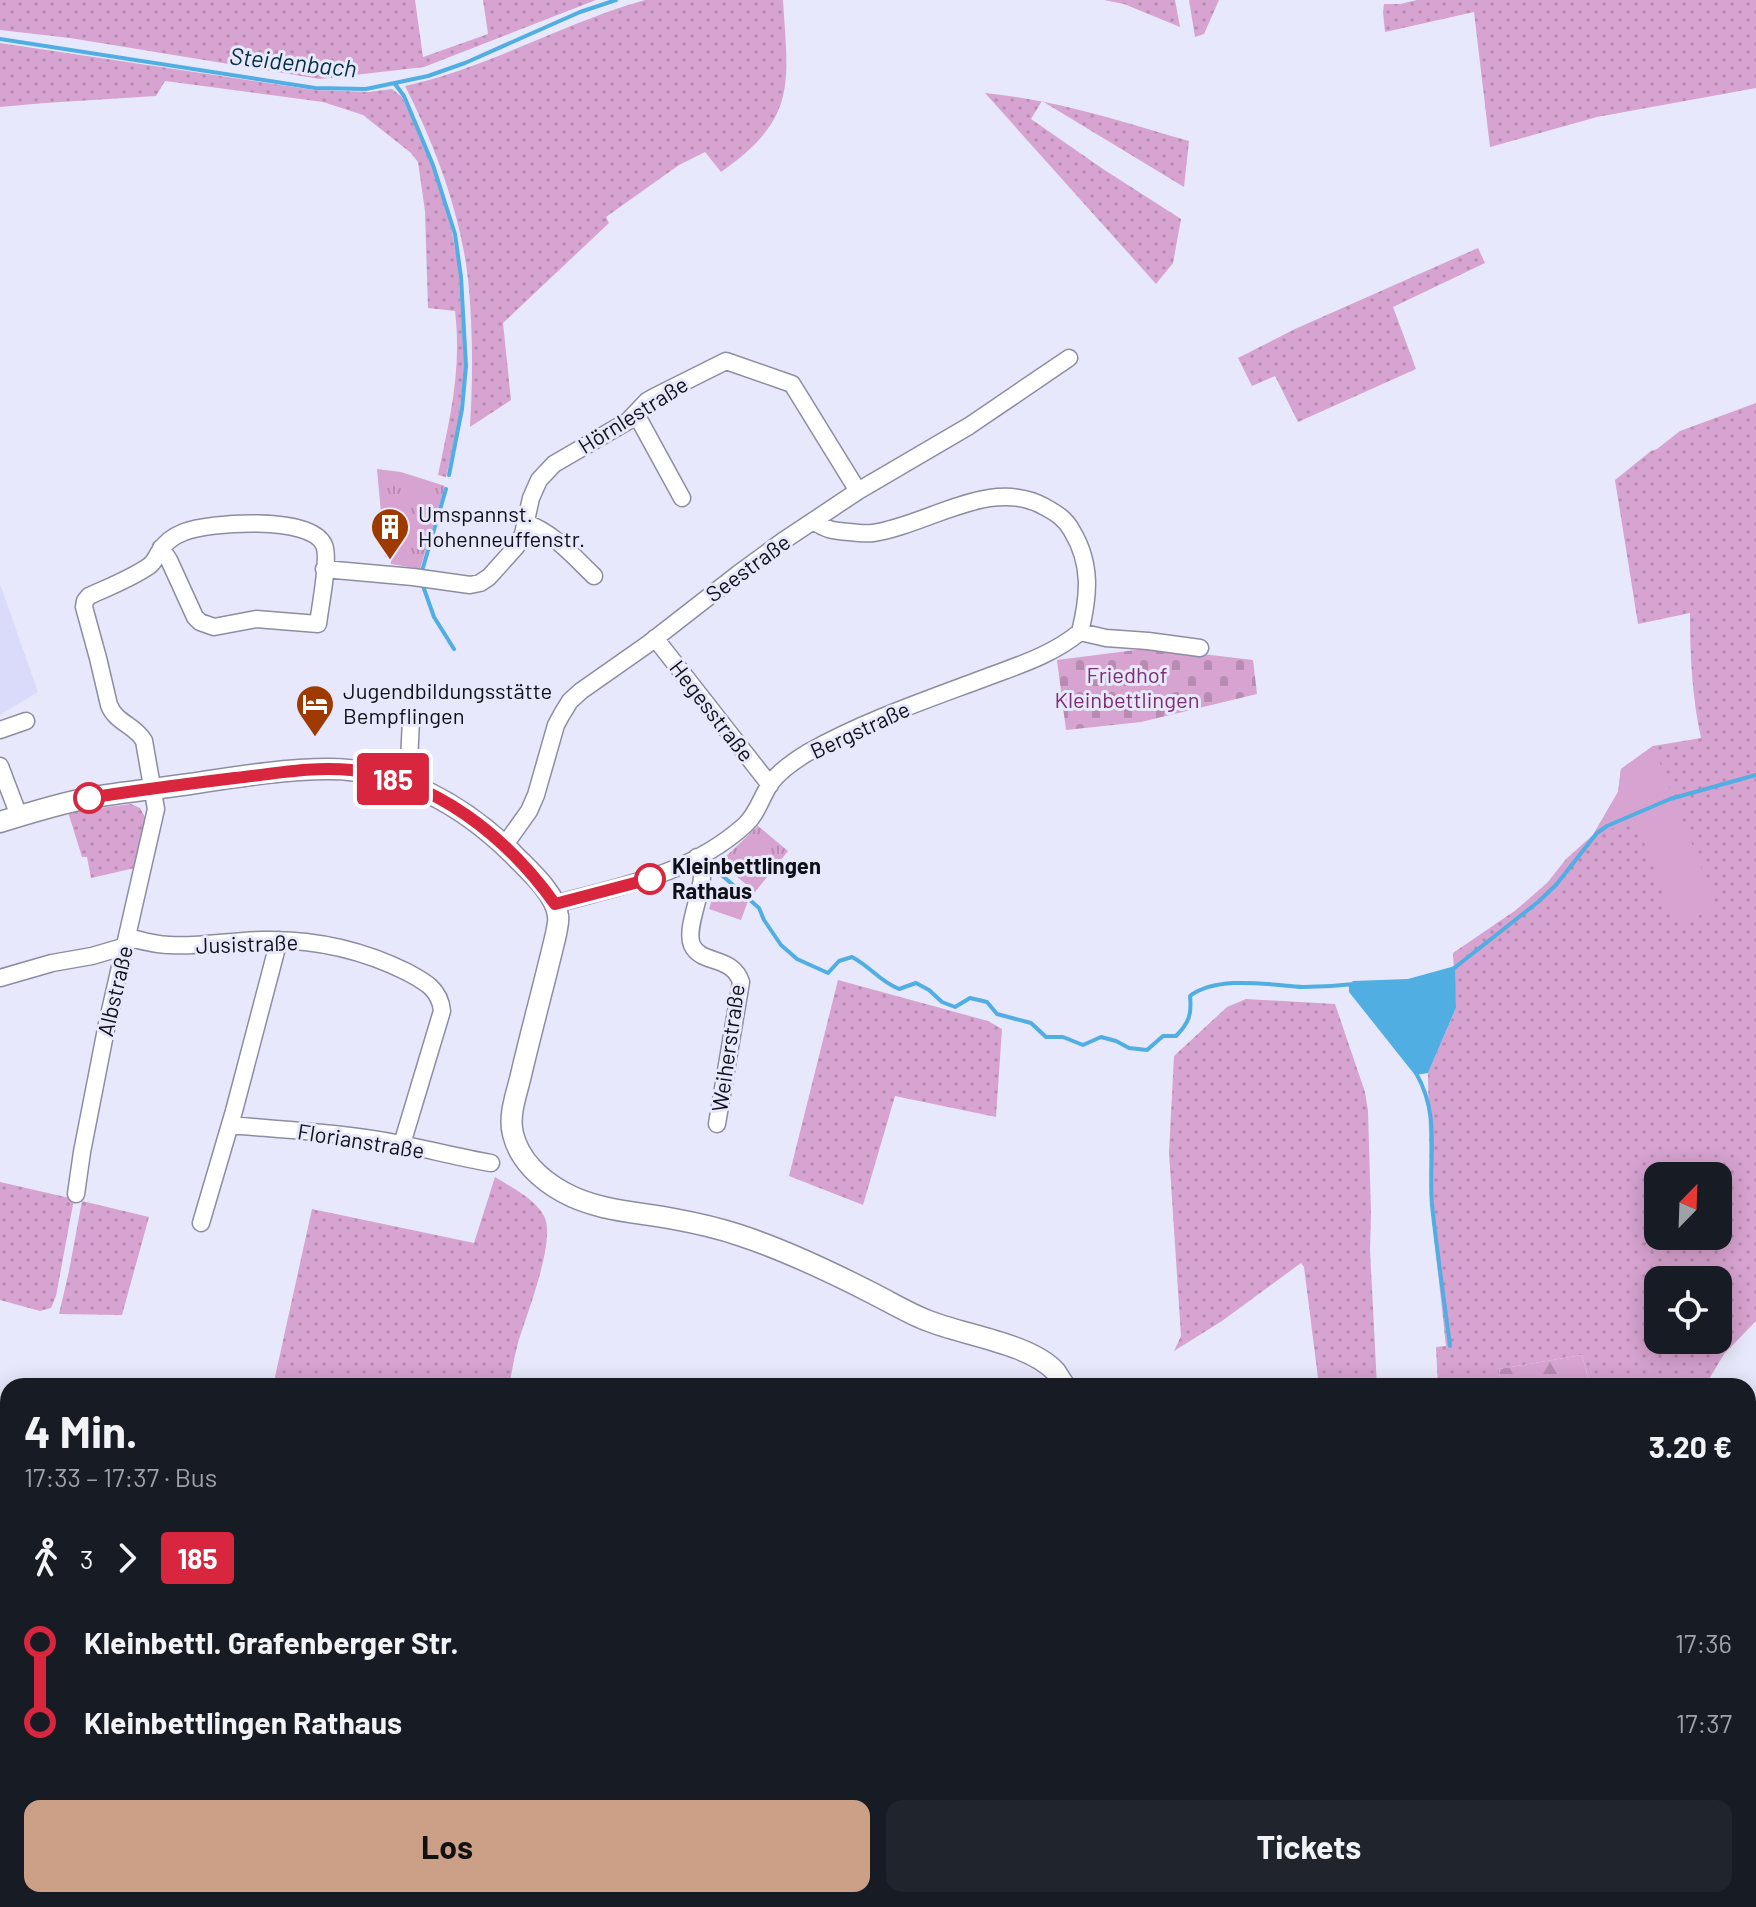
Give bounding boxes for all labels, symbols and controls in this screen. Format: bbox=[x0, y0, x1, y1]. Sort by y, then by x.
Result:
water label: Steidenbach bbox=[228, 40, 358, 83]
street label: Hörnlestraße bbox=[573, 370, 692, 458]
place label: Umspannst. Hohenneuffenstr. bbox=[418, 500, 585, 551]
building icon: Umspannst. Hohenneuffenstr. bbox=[369, 506, 411, 561]
street label: Seestraße bbox=[700, 528, 795, 606]
street label: Hegesstraße bbox=[665, 655, 760, 766]
park label: Friedhof Kleinbettlingen bbox=[1054, 661, 1200, 712]
place label: Jugendbildungsstätte Bempflingen bbox=[343, 677, 552, 728]
hotel icon: Jugendbildungsstätte Bempflingen bbox=[294, 683, 336, 738]
street label: Bergstraße bbox=[806, 695, 913, 763]
line badge: 185 bbox=[347, 753, 439, 805]
text: 185 bbox=[373, 762, 413, 796]
unlabelled marker bbox=[74, 783, 104, 813]
place label: Kleinbettlingen Rathaus bbox=[672, 852, 821, 903]
marker: Kleinbettlingen Rathaus bbox=[635, 864, 665, 894]
street label: Jusistraße bbox=[195, 928, 299, 958]
street label: Albstraße bbox=[91, 943, 137, 1039]
street label: Weiherstraße bbox=[705, 982, 749, 1113]
street label: Florianstraße bbox=[296, 1117, 426, 1163]
north arrow bbox=[1644, 1162, 1732, 1250]
map controls bbox=[1644, 1162, 1732, 1354]
button: locate bbox=[1644, 1266, 1732, 1354]
text: 4 Min. bbox=[24, 1404, 138, 1457]
text: 3.20 € bbox=[1649, 1428, 1732, 1464]
text: 17:33 – 17:37 · Bus bbox=[24, 1461, 217, 1492]
icon: walk bbox=[24, 1536, 68, 1580]
icon: forward bbox=[105, 1536, 149, 1580]
text: 185 bbox=[177, 1541, 218, 1575]
text: 3 bbox=[80, 1543, 93, 1574]
text: Kleinbettl. Grafenberger Str. bbox=[84, 1624, 459, 1660]
text: 17:36 bbox=[1675, 1627, 1732, 1658]
text: Kleinbettlingen Rathaus bbox=[84, 1704, 402, 1740]
text: 17:37 bbox=[1676, 1707, 1732, 1738]
button: Los bbox=[24, 1800, 870, 1892]
button: Tickets bbox=[886, 1800, 1732, 1892]

